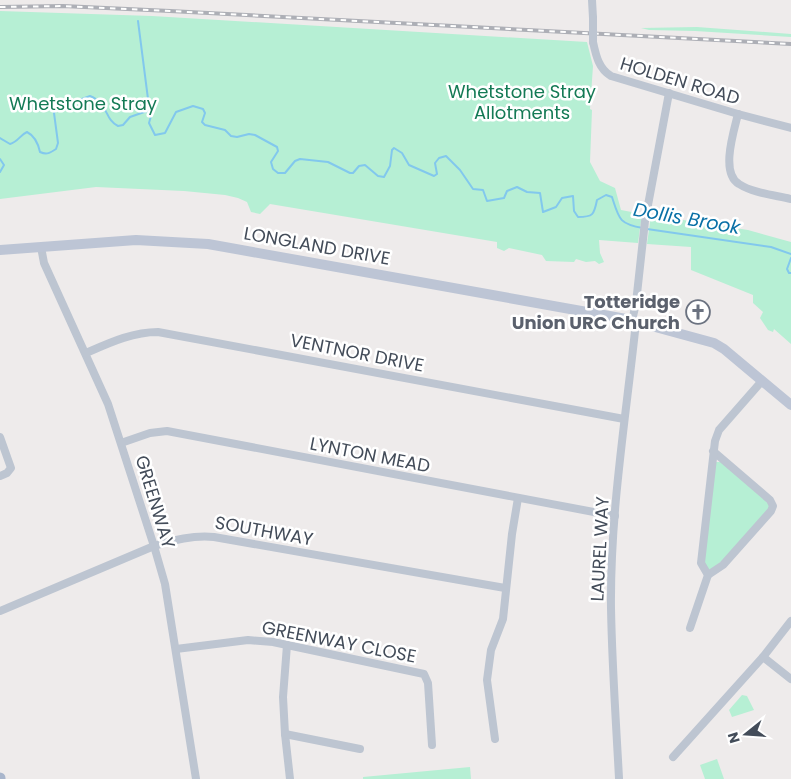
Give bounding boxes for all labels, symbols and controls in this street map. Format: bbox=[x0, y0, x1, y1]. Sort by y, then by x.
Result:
street label: HOLDEN ROAD bbox=[617, 50, 743, 111]
park label: Whetstone Stray Allotments bbox=[448, 79, 596, 125]
park label: Whetstone Stray bbox=[9, 91, 157, 116]
water label: Dollis Brook bbox=[631, 196, 744, 241]
street label: LONGLAND DRIVE bbox=[242, 220, 392, 271]
place label: Totteridge Union URC Church bbox=[512, 289, 680, 335]
church icon: Totteridge Union URC Church bbox=[685, 299, 711, 325]
street label: VENTNOR DRIVE bbox=[288, 327, 426, 378]
street label: LYNTON MEAD bbox=[308, 431, 432, 478]
street label: GREENWAY bbox=[129, 452, 182, 552]
street label: LAUREL WAY bbox=[584, 495, 615, 602]
street label: SOUTHWAY bbox=[213, 510, 316, 552]
street label: GREENWAY CLOSE bbox=[260, 614, 418, 669]
north arrow bbox=[721, 709, 771, 759]
text: N bbox=[722, 730, 745, 746]

